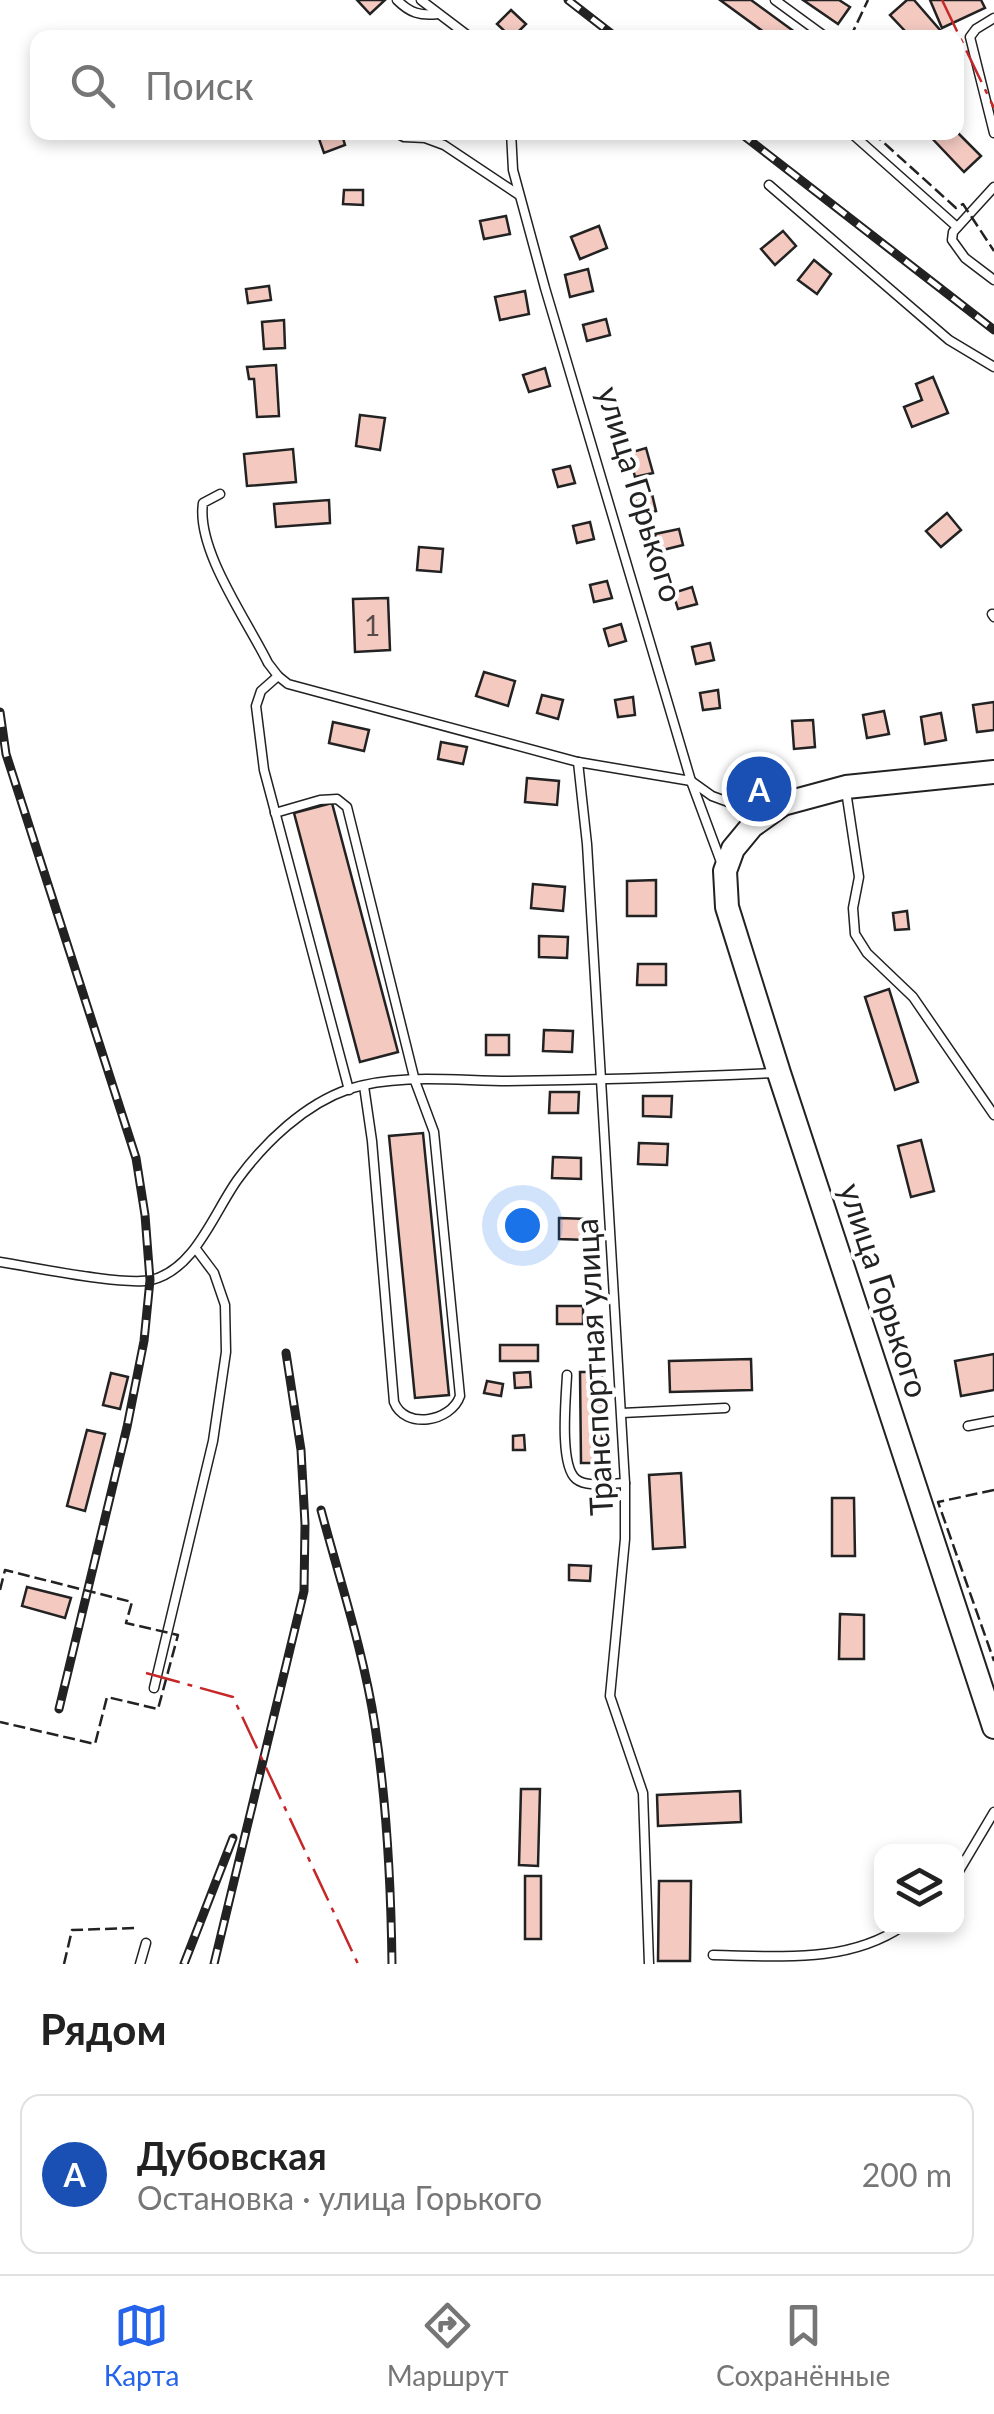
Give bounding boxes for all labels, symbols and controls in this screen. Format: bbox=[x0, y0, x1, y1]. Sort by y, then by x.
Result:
search box bbox=[30, 30, 964, 140]
icon: search bbox=[65, 58, 120, 113]
text: Поиск bbox=[145, 62, 254, 108]
street label: улица Горького bbox=[590, 382, 692, 606]
house number: 1 bbox=[364, 608, 380, 642]
pin: A bbox=[726, 752, 792, 826]
street label: улица Горького bbox=[832, 1178, 938, 1402]
your location bbox=[497, 1200, 548, 1251]
street label: Транспортная улица bbox=[566, 1217, 620, 1517]
map controls bbox=[874, 1844, 964, 1934]
button: layers bbox=[874, 1844, 964, 1934]
text: Рядом bbox=[40, 2004, 167, 2054]
text: Дубовская bbox=[137, 2132, 327, 2178]
text: A bbox=[63, 2155, 86, 2194]
text: 200 m bbox=[862, 2155, 952, 2194]
text: Остановка · улица Горького bbox=[137, 2178, 542, 2217]
tab: Карта bbox=[104, 2298, 179, 2392]
tab: Маршрут bbox=[387, 2298, 509, 2392]
tab: Сохранённые bbox=[716, 2298, 890, 2392]

